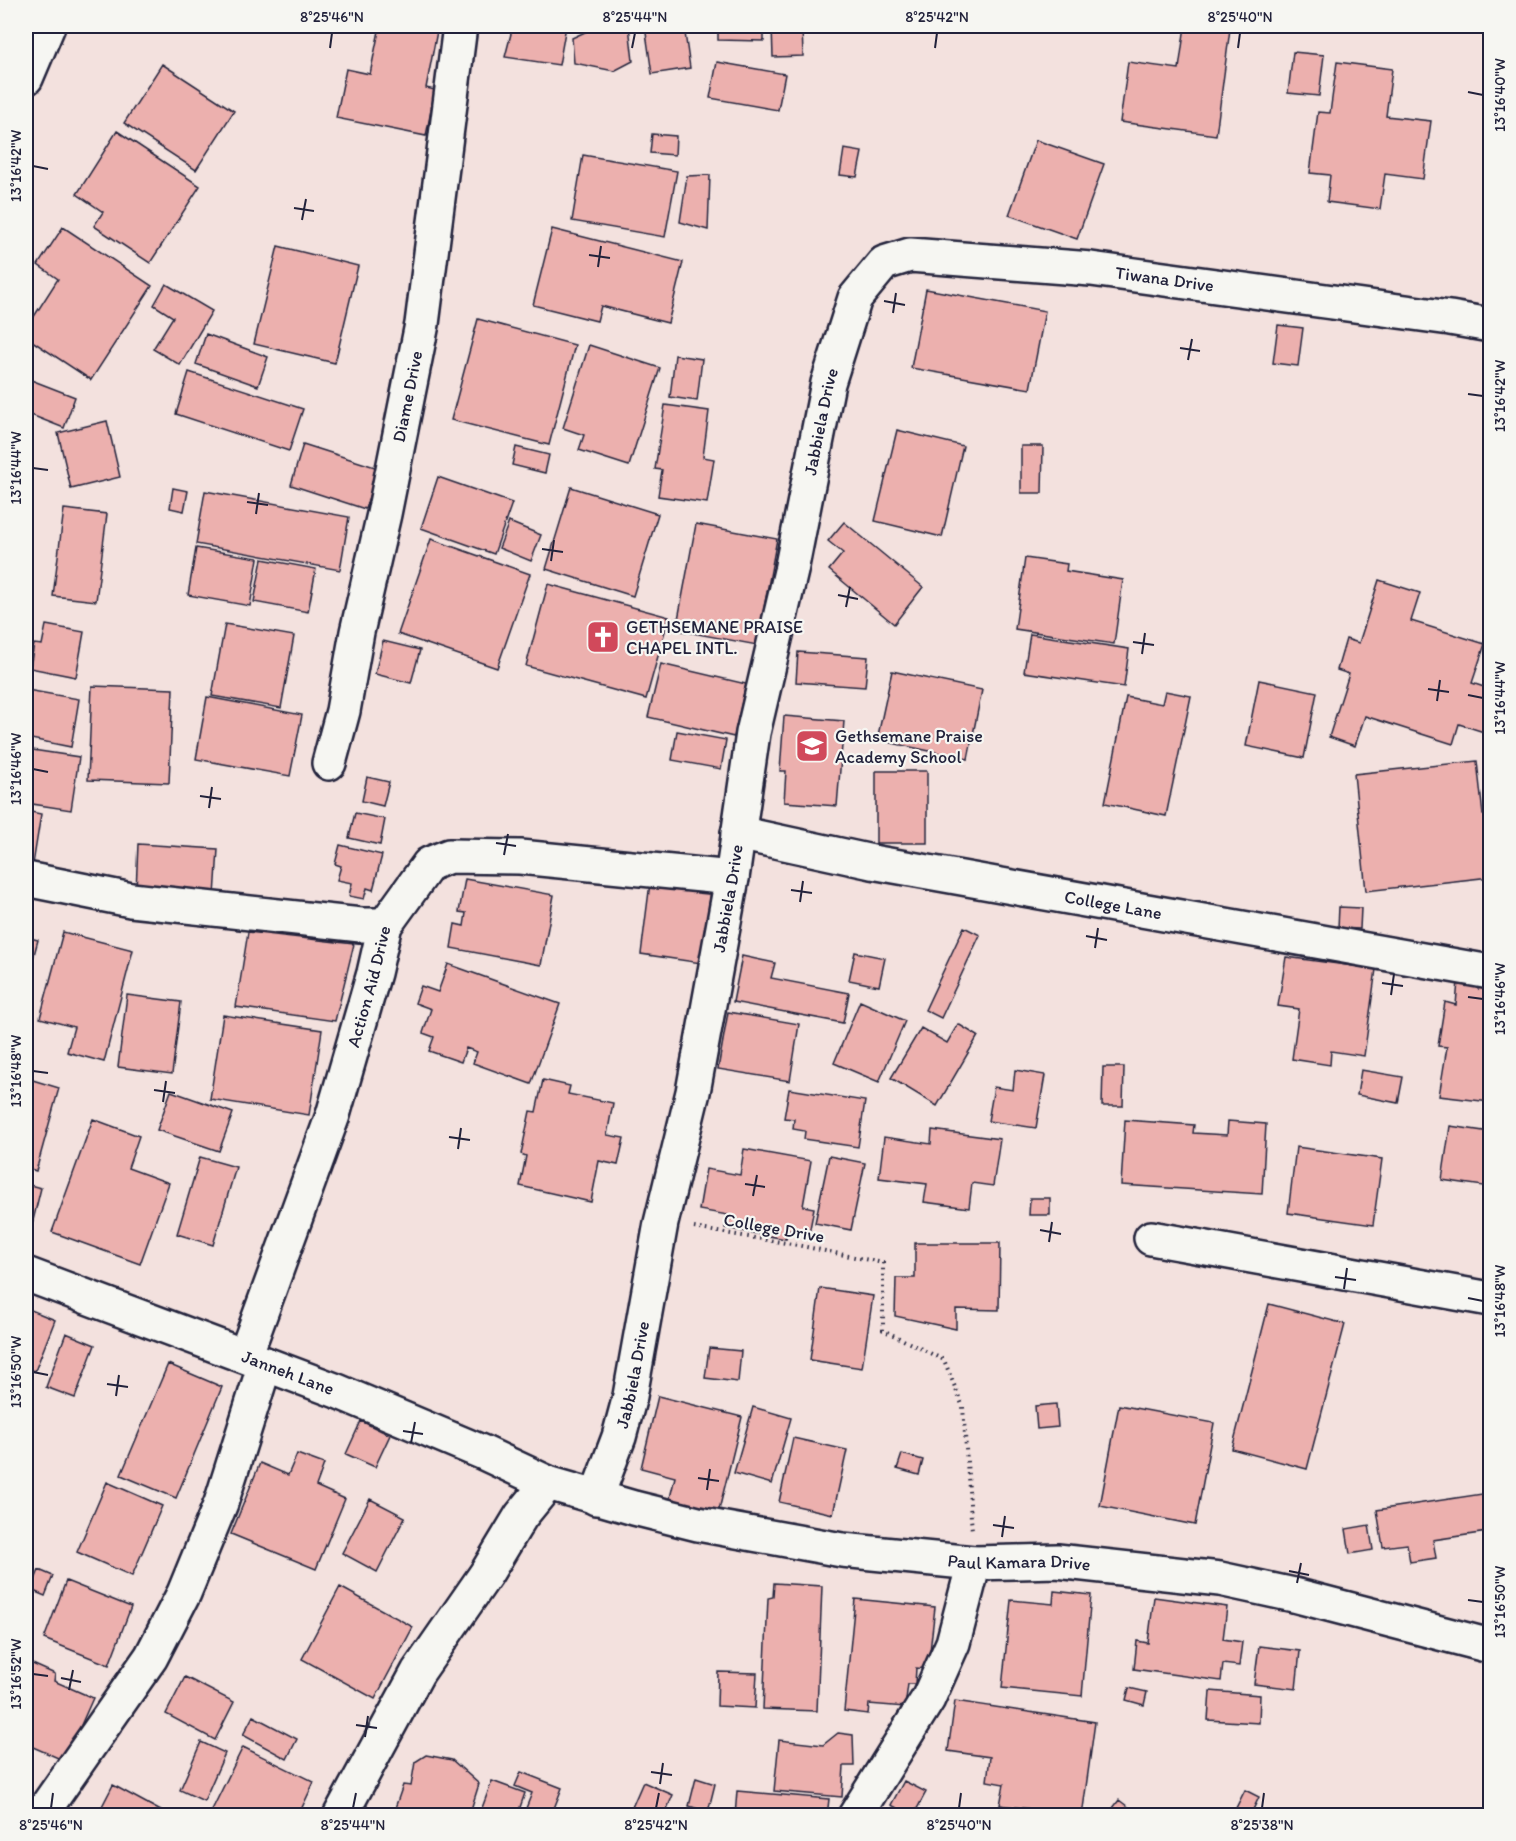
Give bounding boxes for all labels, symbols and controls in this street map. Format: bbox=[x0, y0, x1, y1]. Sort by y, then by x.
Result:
text: 8°25'46"N bbox=[300, 8, 364, 26]
text: 8°25'44"N bbox=[603, 8, 667, 26]
text: 8°25'42"N bbox=[905, 8, 969, 26]
text: 8°25'40"N bbox=[1207, 8, 1273, 26]
text: 13°16'40"W bbox=[1491, 58, 1509, 132]
text: 13°16'42"W bbox=[7, 130, 25, 202]
street label: Tiwana Drive bbox=[1114, 261, 1215, 297]
street label: Diame Drive bbox=[388, 349, 427, 444]
text: 13°16'42"W bbox=[1491, 360, 1509, 432]
street label: Jabbiela Drive bbox=[799, 365, 843, 477]
text: 13°16'44"W bbox=[7, 431, 25, 505]
place label: GETHSEMANE PRAISE CHAPEL INTL. bbox=[626, 616, 803, 659]
church icon: GETHSEMANE PRAISE CHAPEL INTL. bbox=[585, 619, 621, 655]
text: 13°16'44"W bbox=[1491, 661, 1509, 735]
place label: Gethsemane Praise Academy School bbox=[835, 725, 983, 768]
school or university icon: Gethsemane Praise Academy School bbox=[794, 728, 830, 764]
text: 13°16'46"W bbox=[7, 733, 25, 805]
street label: Jabbiela Drive bbox=[708, 843, 748, 954]
street label: College Lane bbox=[1063, 885, 1164, 924]
street label: Action Aid Drive bbox=[342, 924, 395, 1050]
text: 13°16'46"W bbox=[1491, 963, 1509, 1035]
text: 13°16'48"W bbox=[7, 1034, 25, 1107]
street label: College Drive bbox=[722, 1208, 826, 1248]
text: 13°16'48"W bbox=[1491, 1264, 1509, 1337]
street label: Jabbiela Drive bbox=[611, 1319, 654, 1431]
text: 13°16'50"W bbox=[7, 1336, 25, 1408]
street label: Janneh Lane bbox=[239, 1345, 337, 1400]
street label: Paul Kamara Drive bbox=[946, 1549, 1092, 1576]
text: 13°16'50"W bbox=[1491, 1566, 1509, 1638]
text: 13°16'52"W bbox=[7, 1638, 25, 1710]
text: 8°25'46"N bbox=[19, 1816, 83, 1834]
text: 8°25'44"N bbox=[321, 1816, 385, 1834]
text: 8°25'42"N bbox=[624, 1816, 688, 1834]
text: 8°25'40"N bbox=[926, 1816, 992, 1834]
text: 8°25'38"N bbox=[1230, 1816, 1294, 1834]

